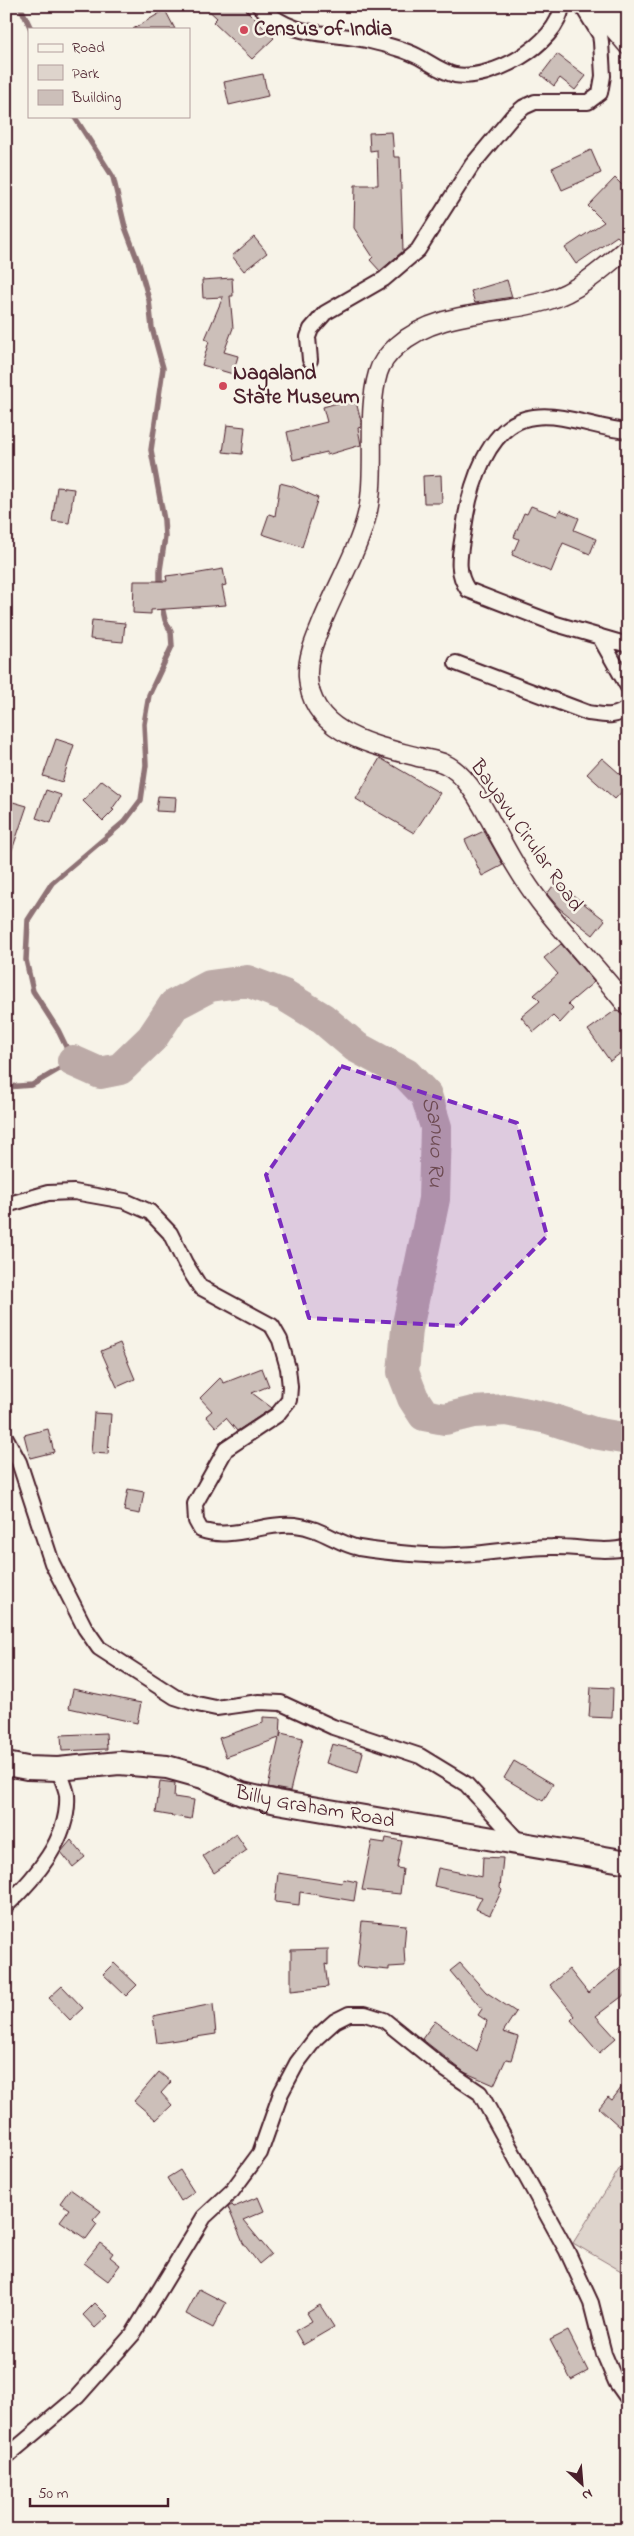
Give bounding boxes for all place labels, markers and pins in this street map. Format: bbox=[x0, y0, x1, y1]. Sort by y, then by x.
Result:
place label: Census of India bbox=[254, 15, 392, 45]
marker: Census of India bbox=[238, 24, 250, 36]
place label: Nagaland State Museum bbox=[233, 359, 360, 413]
marker: Nagaland State Museum bbox=[217, 380, 229, 392]

